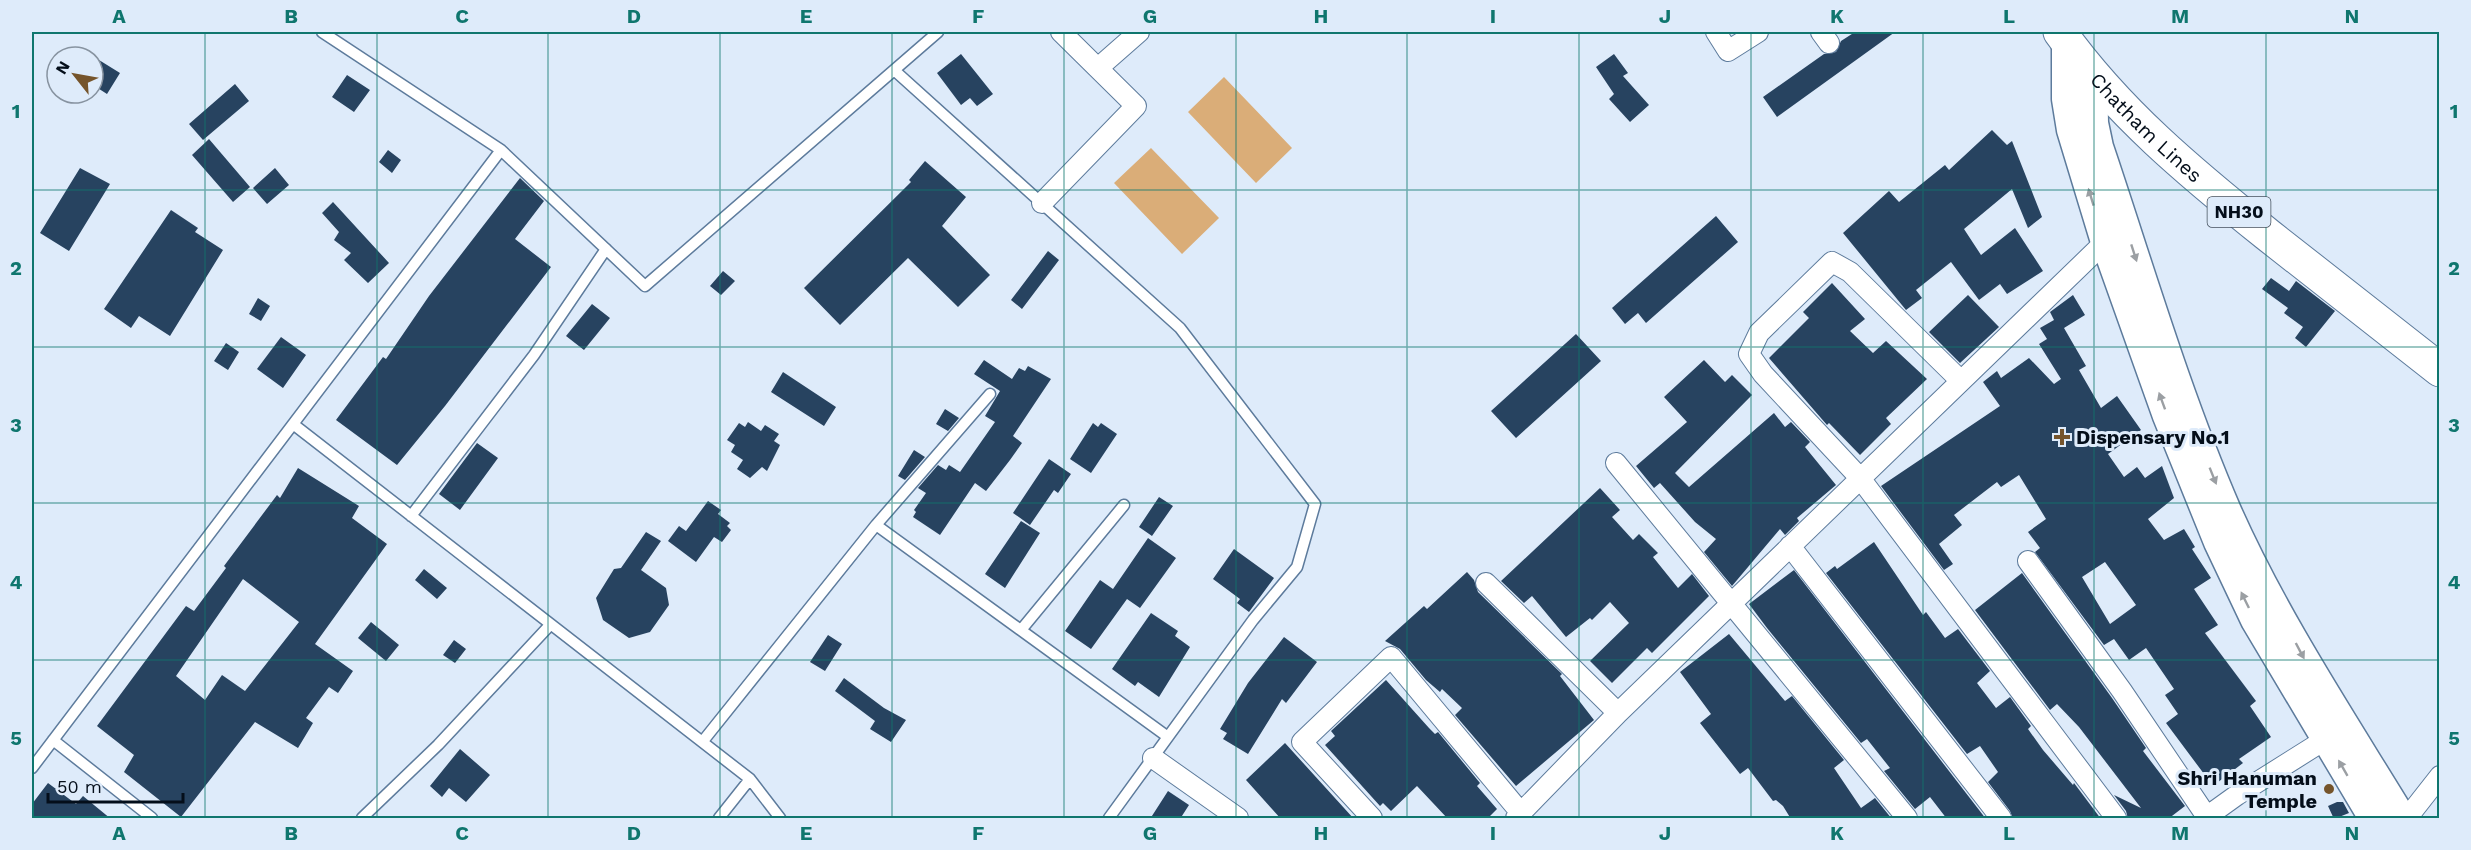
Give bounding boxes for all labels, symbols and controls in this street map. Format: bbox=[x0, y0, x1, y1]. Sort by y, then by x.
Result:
text: A bbox=[112, 4, 126, 28]
text: B bbox=[284, 4, 298, 28]
text: C bbox=[455, 4, 469, 28]
text: D bbox=[627, 4, 641, 28]
text: E bbox=[800, 4, 812, 28]
text: F bbox=[972, 4, 984, 28]
text: G bbox=[1143, 4, 1157, 28]
text: H bbox=[1314, 4, 1328, 28]
text: I bbox=[1490, 4, 1496, 28]
text: J bbox=[1659, 4, 1671, 28]
text: K bbox=[1830, 4, 1844, 28]
text: L bbox=[2003, 4, 2015, 28]
text: M bbox=[2171, 4, 2189, 28]
text: N bbox=[2345, 4, 2359, 28]
north arrow bbox=[45, 45, 105, 105]
text: N bbox=[51, 58, 74, 78]
street label: Chatham Lines bbox=[2085, 68, 2207, 187]
text: 1 bbox=[12, 99, 20, 123]
text: 1 bbox=[2450, 99, 2458, 123]
one-way arrow bbox=[2086, 188, 2095, 206]
road number: NH30 bbox=[2208, 197, 2270, 227]
one-way arrow bbox=[2130, 244, 2140, 262]
text: 2 bbox=[10, 256, 22, 280]
text: 2 bbox=[2448, 256, 2460, 280]
one-way arrow bbox=[2156, 392, 2166, 410]
text: 3 bbox=[10, 413, 22, 437]
text: 3 bbox=[2448, 413, 2460, 437]
place label: Dispensary No.1 bbox=[2076, 425, 2230, 449]
marker: Dispensary No.1 bbox=[2053, 428, 2071, 446]
one-way arrow bbox=[2208, 468, 2218, 486]
text: 4 bbox=[10, 570, 23, 594]
text: 4 bbox=[2448, 570, 2461, 594]
one-way arrow bbox=[2240, 591, 2250, 608]
one-way arrow bbox=[2295, 643, 2305, 660]
text: 5 bbox=[10, 726, 22, 750]
text: 5 bbox=[2448, 726, 2460, 750]
one-way arrow bbox=[2338, 760, 2349, 776]
scale bar bbox=[48, 766, 183, 804]
place label: Shri Hanuman Temple bbox=[2178, 766, 2317, 813]
text: 50 m bbox=[57, 776, 102, 797]
marker: Shri Hanuman Temple bbox=[2322, 782, 2336, 796]
text: A bbox=[112, 821, 126, 845]
text: B bbox=[284, 821, 298, 845]
text: C bbox=[455, 821, 469, 845]
text: D bbox=[627, 821, 641, 845]
text: E bbox=[800, 821, 812, 845]
text: F bbox=[972, 821, 984, 845]
text: G bbox=[1143, 821, 1157, 845]
text: H bbox=[1314, 821, 1328, 845]
text: I bbox=[1490, 821, 1496, 845]
text: J bbox=[1659, 821, 1671, 845]
text: K bbox=[1830, 821, 1844, 845]
text: L bbox=[2003, 821, 2015, 845]
text: M bbox=[2171, 821, 2189, 845]
text: N bbox=[2345, 821, 2359, 845]

